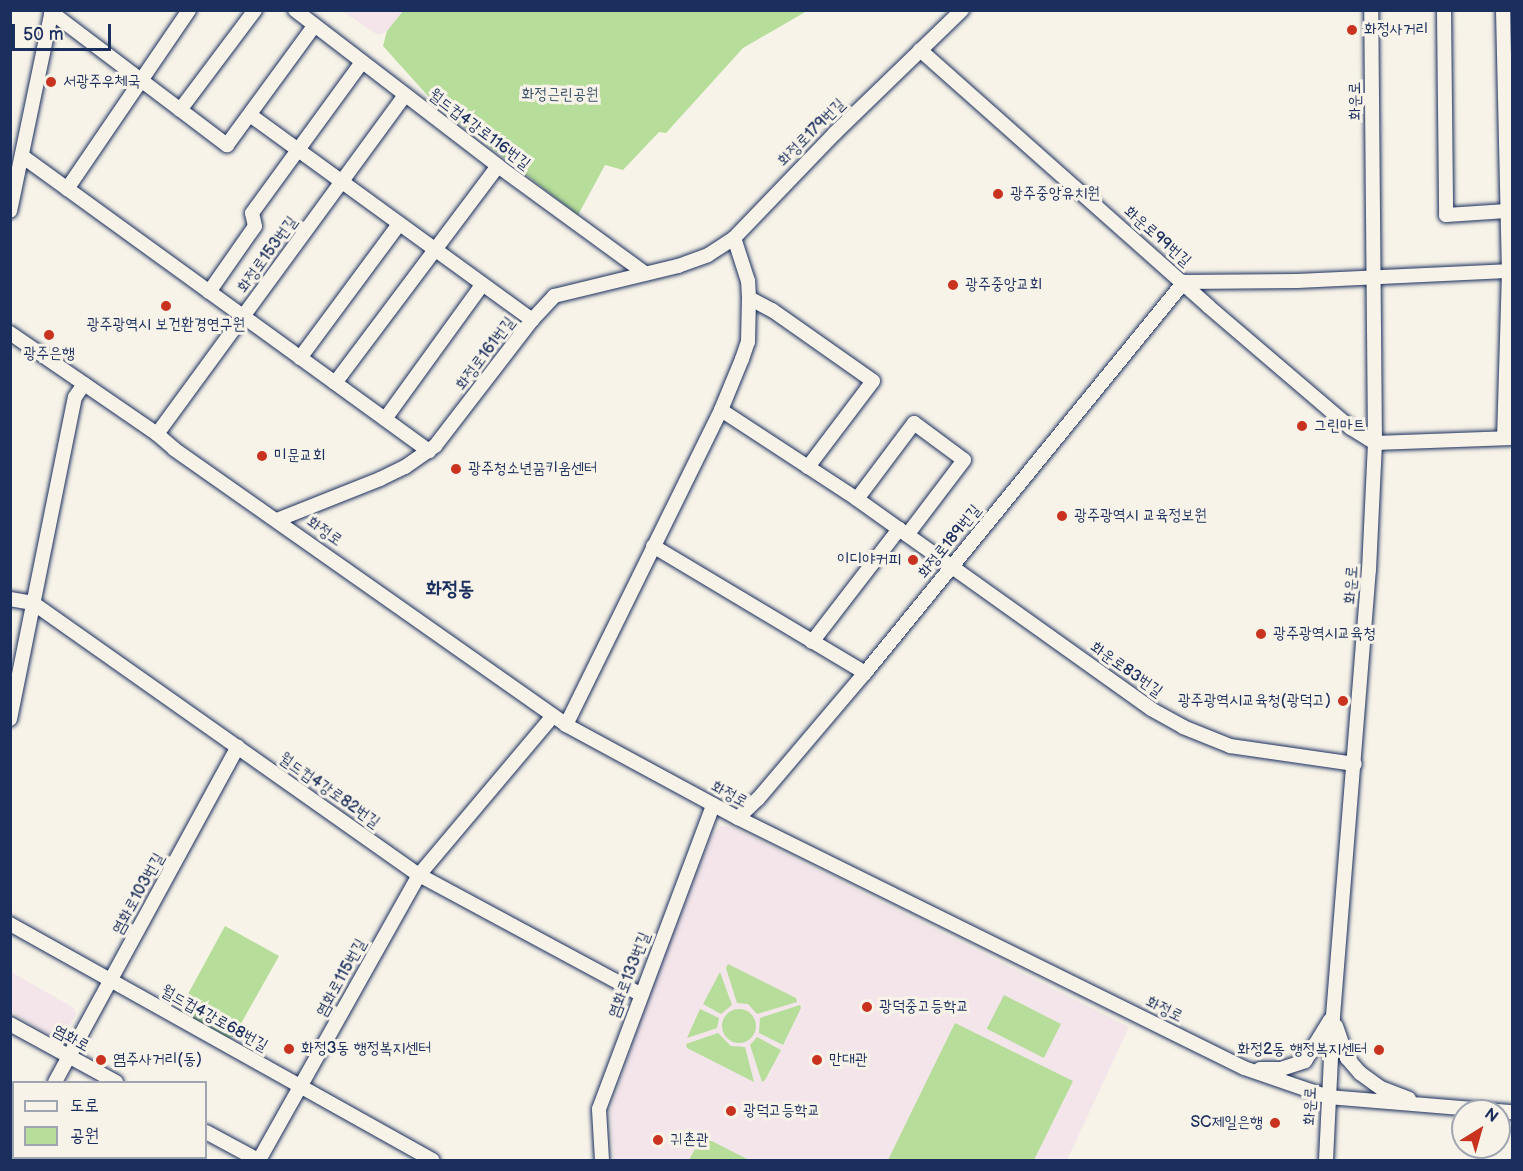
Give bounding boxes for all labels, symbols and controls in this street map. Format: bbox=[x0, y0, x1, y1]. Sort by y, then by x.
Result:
scale bar bbox=[15, 12, 114, 50]
place label: 화정사거리 bbox=[1364, 20, 1428, 40]
marker: 화정사거리 bbox=[1345, 23, 1359, 37]
text: 50 m bbox=[23, 24, 64, 45]
place label: 서광주우체국 bbox=[63, 72, 140, 92]
marker: 서광주우체국 bbox=[44, 75, 58, 89]
street label: 화운로 bbox=[1346, 82, 1366, 120]
park label: 화정근린공원 bbox=[521, 85, 599, 105]
street label: 월드컵4강로116번길 bbox=[424, 86, 534, 174]
street label: 화정로179번길 bbox=[774, 95, 850, 171]
place label: 광주중앙유치원 bbox=[1010, 184, 1100, 204]
marker: 광주중앙유치원 bbox=[991, 187, 1005, 201]
street label: 화운로99번길 bbox=[1119, 203, 1195, 271]
street label: 화정로153번길 bbox=[234, 213, 302, 297]
place label: 광주중앙교회 bbox=[965, 275, 1042, 295]
marker: 광주중앙교회 bbox=[946, 278, 960, 292]
marker: 광주광역시 보건환경연구원 bbox=[159, 299, 173, 313]
street label: 화정로161번길 bbox=[452, 314, 520, 394]
place label: 광주광역시 보건환경연구원 bbox=[87, 315, 245, 335]
marker: 광주은행 bbox=[42, 328, 56, 342]
place label: 광주은행 bbox=[23, 344, 75, 364]
place label: 그린마트 bbox=[1314, 416, 1366, 436]
marker: 그린마트 bbox=[1295, 419, 1309, 433]
place label: 미문교회 bbox=[274, 446, 326, 466]
marker: 미문교회 bbox=[255, 449, 269, 463]
place label: 광주청소년꿈키움센터 bbox=[468, 459, 597, 479]
marker: 광주청소년꿈키움센터 bbox=[449, 462, 463, 476]
street label: 화정로189번길 bbox=[914, 501, 986, 583]
place label: 광주광역시 교육정보원 bbox=[1074, 506, 1207, 526]
marker: 광주광역시 교육정보원 bbox=[1055, 509, 1069, 523]
street label: 화정로 bbox=[303, 513, 345, 551]
place label: 이디야커피 bbox=[837, 550, 901, 570]
marker: 이디야커피 bbox=[906, 553, 920, 567]
street label: 화운로 bbox=[1341, 565, 1363, 605]
district label: 화정동 bbox=[426, 577, 474, 601]
place label: 광주광역시교육청 bbox=[1273, 624, 1376, 644]
marker: 광주광역시교육청 bbox=[1254, 627, 1268, 641]
street label: 화운로83번길 bbox=[1086, 638, 1166, 702]
place label: 광주광역시교육청(광덕고) bbox=[1178, 691, 1331, 711]
marker: 광주광역시교육청(광덕고) bbox=[1336, 694, 1350, 708]
street label: 월드컵4강로82번길 bbox=[275, 749, 383, 833]
street label: 화정로 bbox=[707, 777, 751, 813]
street label: 염화로103번길 bbox=[109, 850, 169, 938]
street label: 염화로133번길 bbox=[605, 929, 655, 1021]
street label: 염화로115번길 bbox=[313, 936, 371, 1020]
street label: 월드컵4강로68번길 bbox=[157, 982, 271, 1056]
street label: 화정로 bbox=[1142, 993, 1186, 1027]
place label: 광덕중고등학교 bbox=[879, 997, 969, 1017]
marker: 광덕중고등학교 bbox=[860, 1000, 874, 1014]
street label: 염화로 bbox=[49, 1021, 93, 1057]
place label: 화정3동 행정복지센터 bbox=[301, 1039, 431, 1059]
place label: 화정2동 행정복지센터 bbox=[1237, 1040, 1367, 1060]
marker: 화정3동 행정복지센터 bbox=[282, 1042, 296, 1056]
marker: 화정2동 행정복지센터 bbox=[1372, 1043, 1386, 1057]
place label: 염주사거리(동) bbox=[113, 1050, 202, 1070]
place label: 만대관 bbox=[829, 1050, 868, 1070]
marker: 염주사거리(동) bbox=[94, 1053, 108, 1067]
marker: 만대관 bbox=[810, 1053, 824, 1067]
legend bbox=[12, 1081, 207, 1159]
street label: 화운로 bbox=[1301, 1086, 1321, 1126]
text: 도로 bbox=[70, 1095, 99, 1116]
north arrow bbox=[1451, 1099, 1511, 1159]
place label: 광덕고등학교 bbox=[743, 1101, 820, 1121]
marker: 광덕고등학교 bbox=[724, 1104, 738, 1118]
text: N bbox=[1480, 1105, 1501, 1127]
place label: SC제일은행 bbox=[1190, 1113, 1263, 1133]
marker: SC제일은행 bbox=[1268, 1116, 1282, 1130]
text: 공원 bbox=[70, 1125, 99, 1146]
place label: 귀촌관 bbox=[670, 1130, 709, 1150]
marker: 귀촌관 bbox=[651, 1133, 665, 1147]

